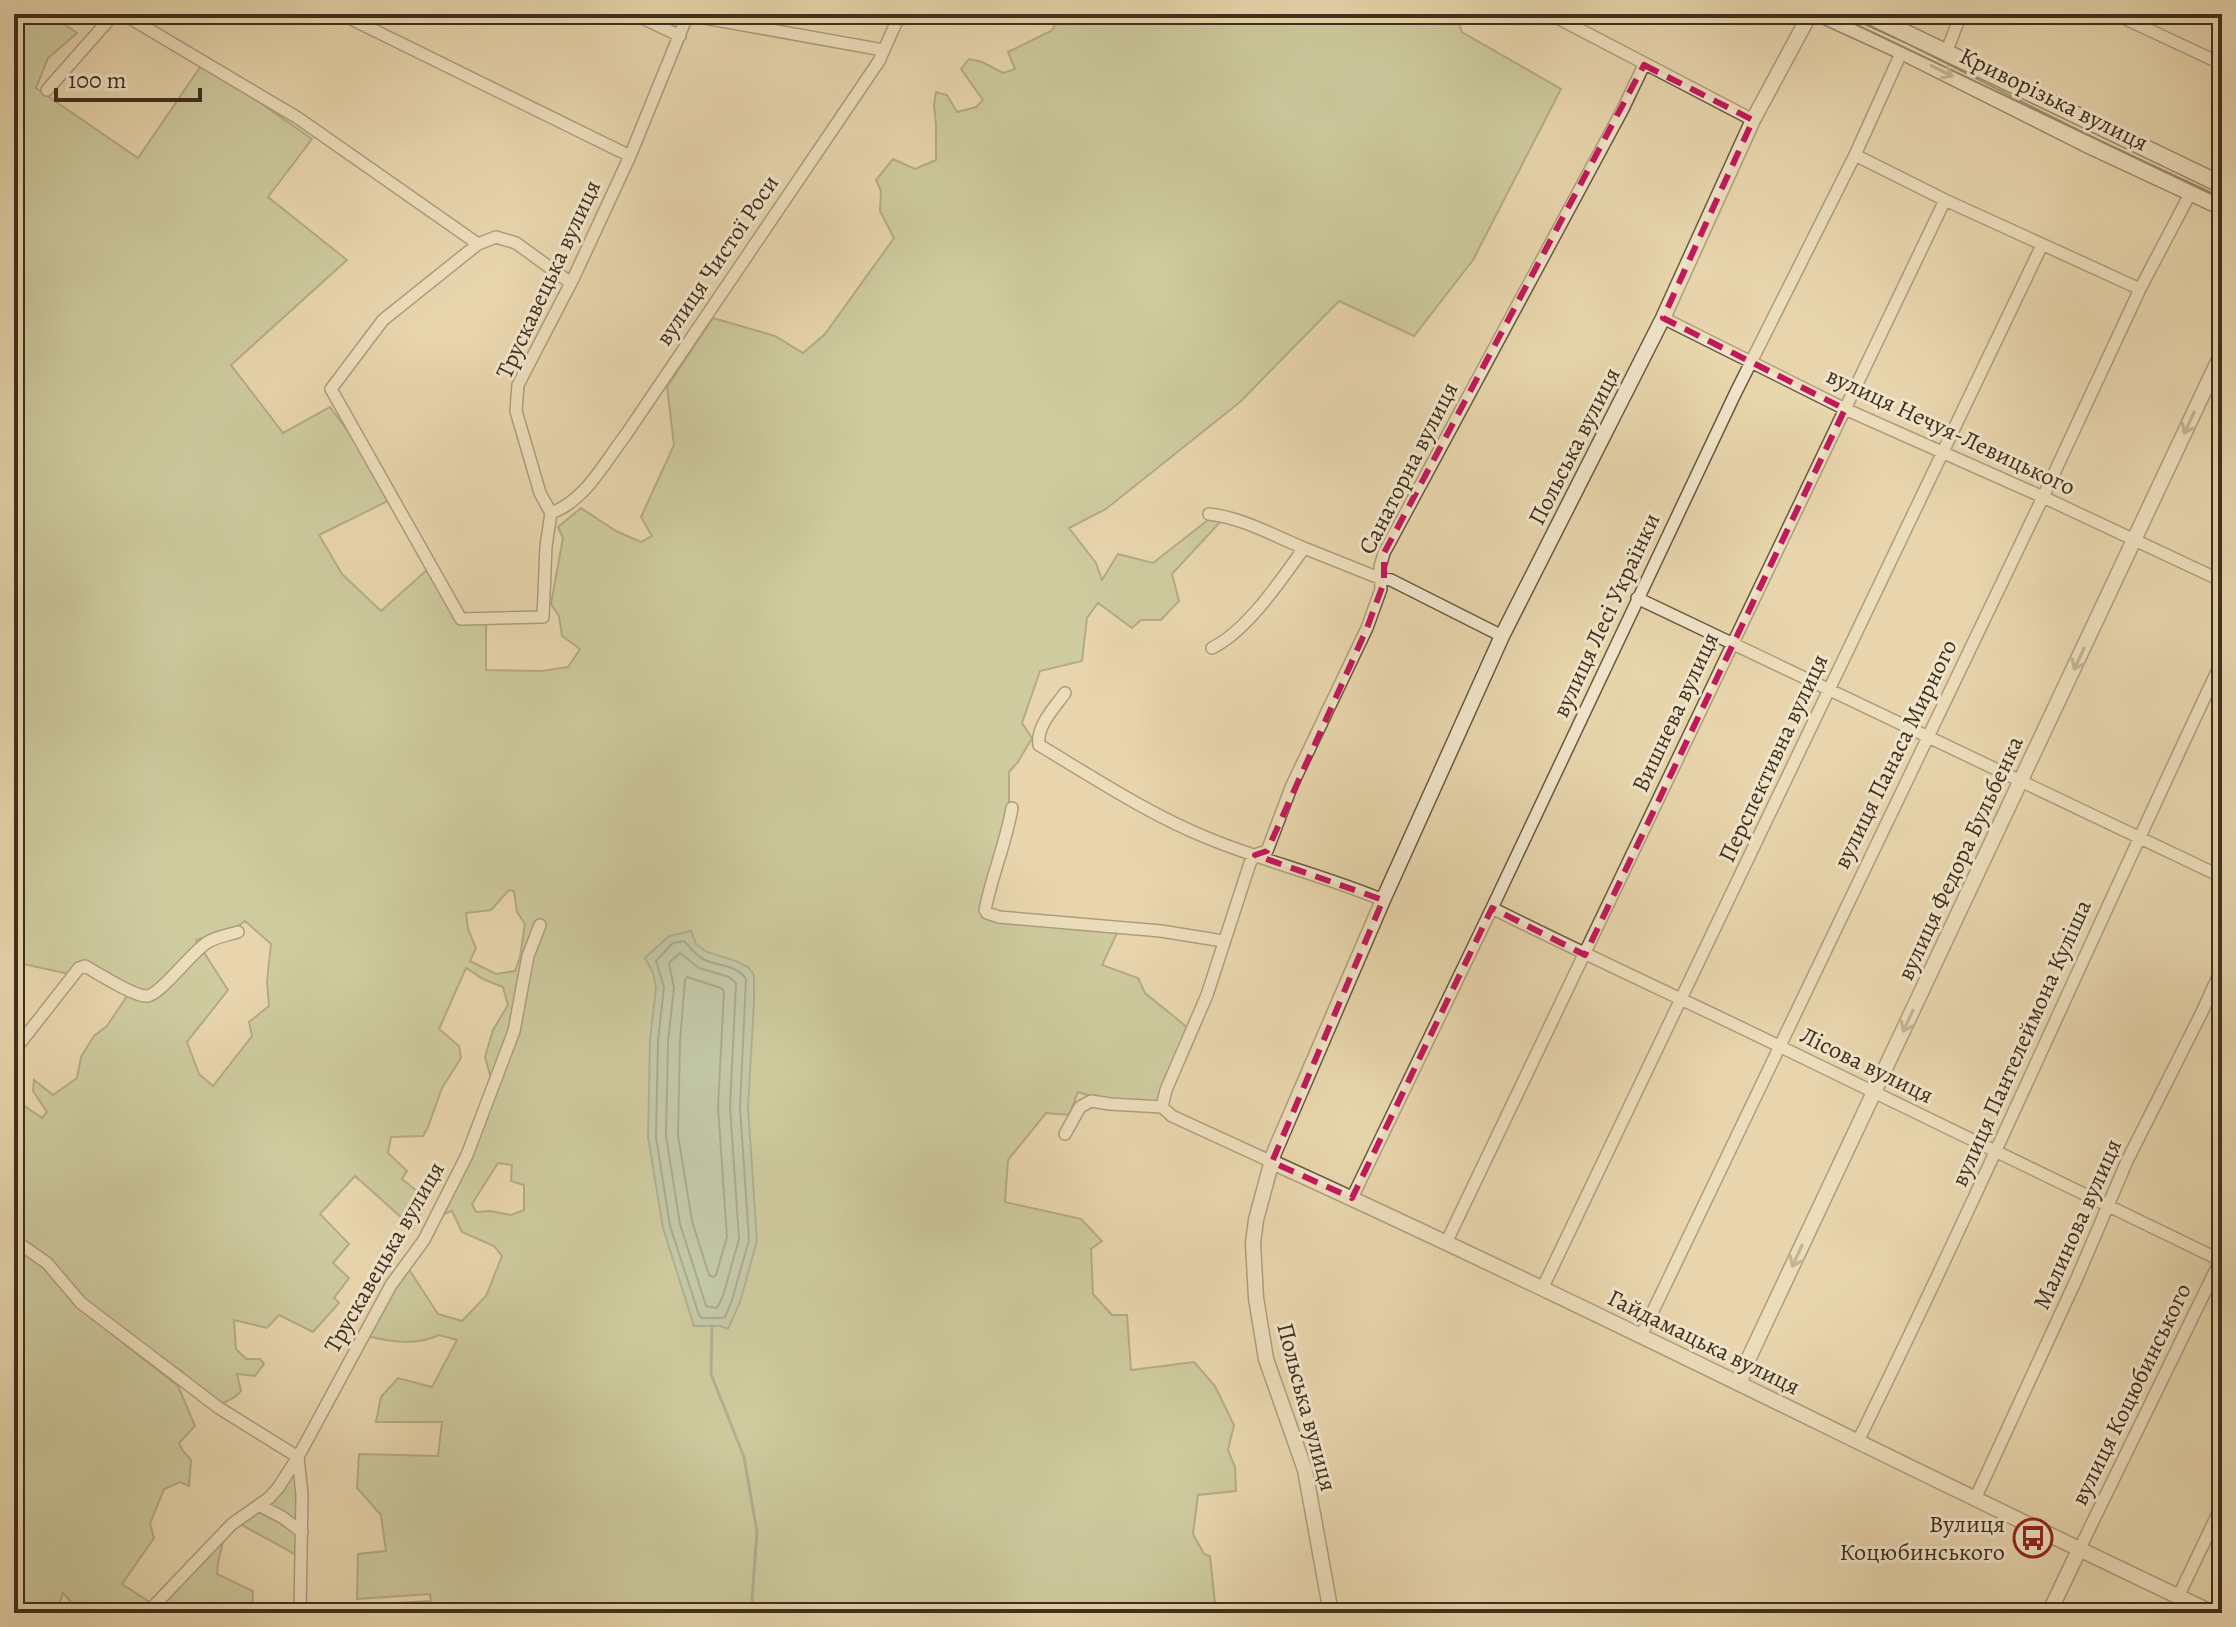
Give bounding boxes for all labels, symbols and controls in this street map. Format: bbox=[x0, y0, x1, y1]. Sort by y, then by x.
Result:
street label: Криворізька вулиця bbox=[1954, 39, 2154, 159]
scale bar bbox=[56, 52, 200, 102]
text: 100 m bbox=[68, 64, 127, 96]
one-way arrow bbox=[1930, 64, 1954, 80]
street label: вулиця Чистої Роси bbox=[648, 168, 786, 352]
street label: Трускавецька вулиця bbox=[488, 174, 608, 384]
street label: вулиця Нечуя-Левицького bbox=[1821, 359, 2081, 503]
street label: Польська вулиця bbox=[1520, 362, 1628, 530]
street label: Санаторна вулиця bbox=[1351, 376, 1465, 560]
one-way arrow bbox=[2181, 411, 2196, 435]
street label: вулиця Лесі Українки bbox=[1545, 508, 1667, 722]
street label: Вишнева вулиця bbox=[1624, 627, 1726, 797]
street label: вулиця Панаса Мирного bbox=[1825, 634, 1965, 874]
one-way arrow bbox=[2071, 646, 2086, 670]
street label: Перспективна вулиця bbox=[1711, 649, 1835, 867]
street label: вулиця Федора Бульбенка bbox=[1889, 731, 2031, 985]
street label: вулиця Пантелеймона Куліша bbox=[1943, 894, 2099, 1192]
one-way arrow bbox=[1900, 1008, 1915, 1032]
street label: Лісова вулиця bbox=[1795, 1019, 1939, 1111]
street label: Малинова вулиця bbox=[2025, 1134, 2129, 1314]
street label: Трускавецька вулиця bbox=[316, 1156, 452, 1358]
one-way arrow bbox=[1789, 1243, 1804, 1267]
street label: вулиця Коцюбинського bbox=[2063, 1278, 2199, 1510]
street label: Гайдамацька вулиця bbox=[1602, 1282, 1806, 1402]
street label: Польська вулиця bbox=[1269, 1319, 1345, 1495]
place label: Вулиця Коцюбинського bbox=[1840, 1508, 2005, 1568]
bus stop icon: Вулиця Коцюбинського bbox=[2012, 1517, 2054, 1559]

